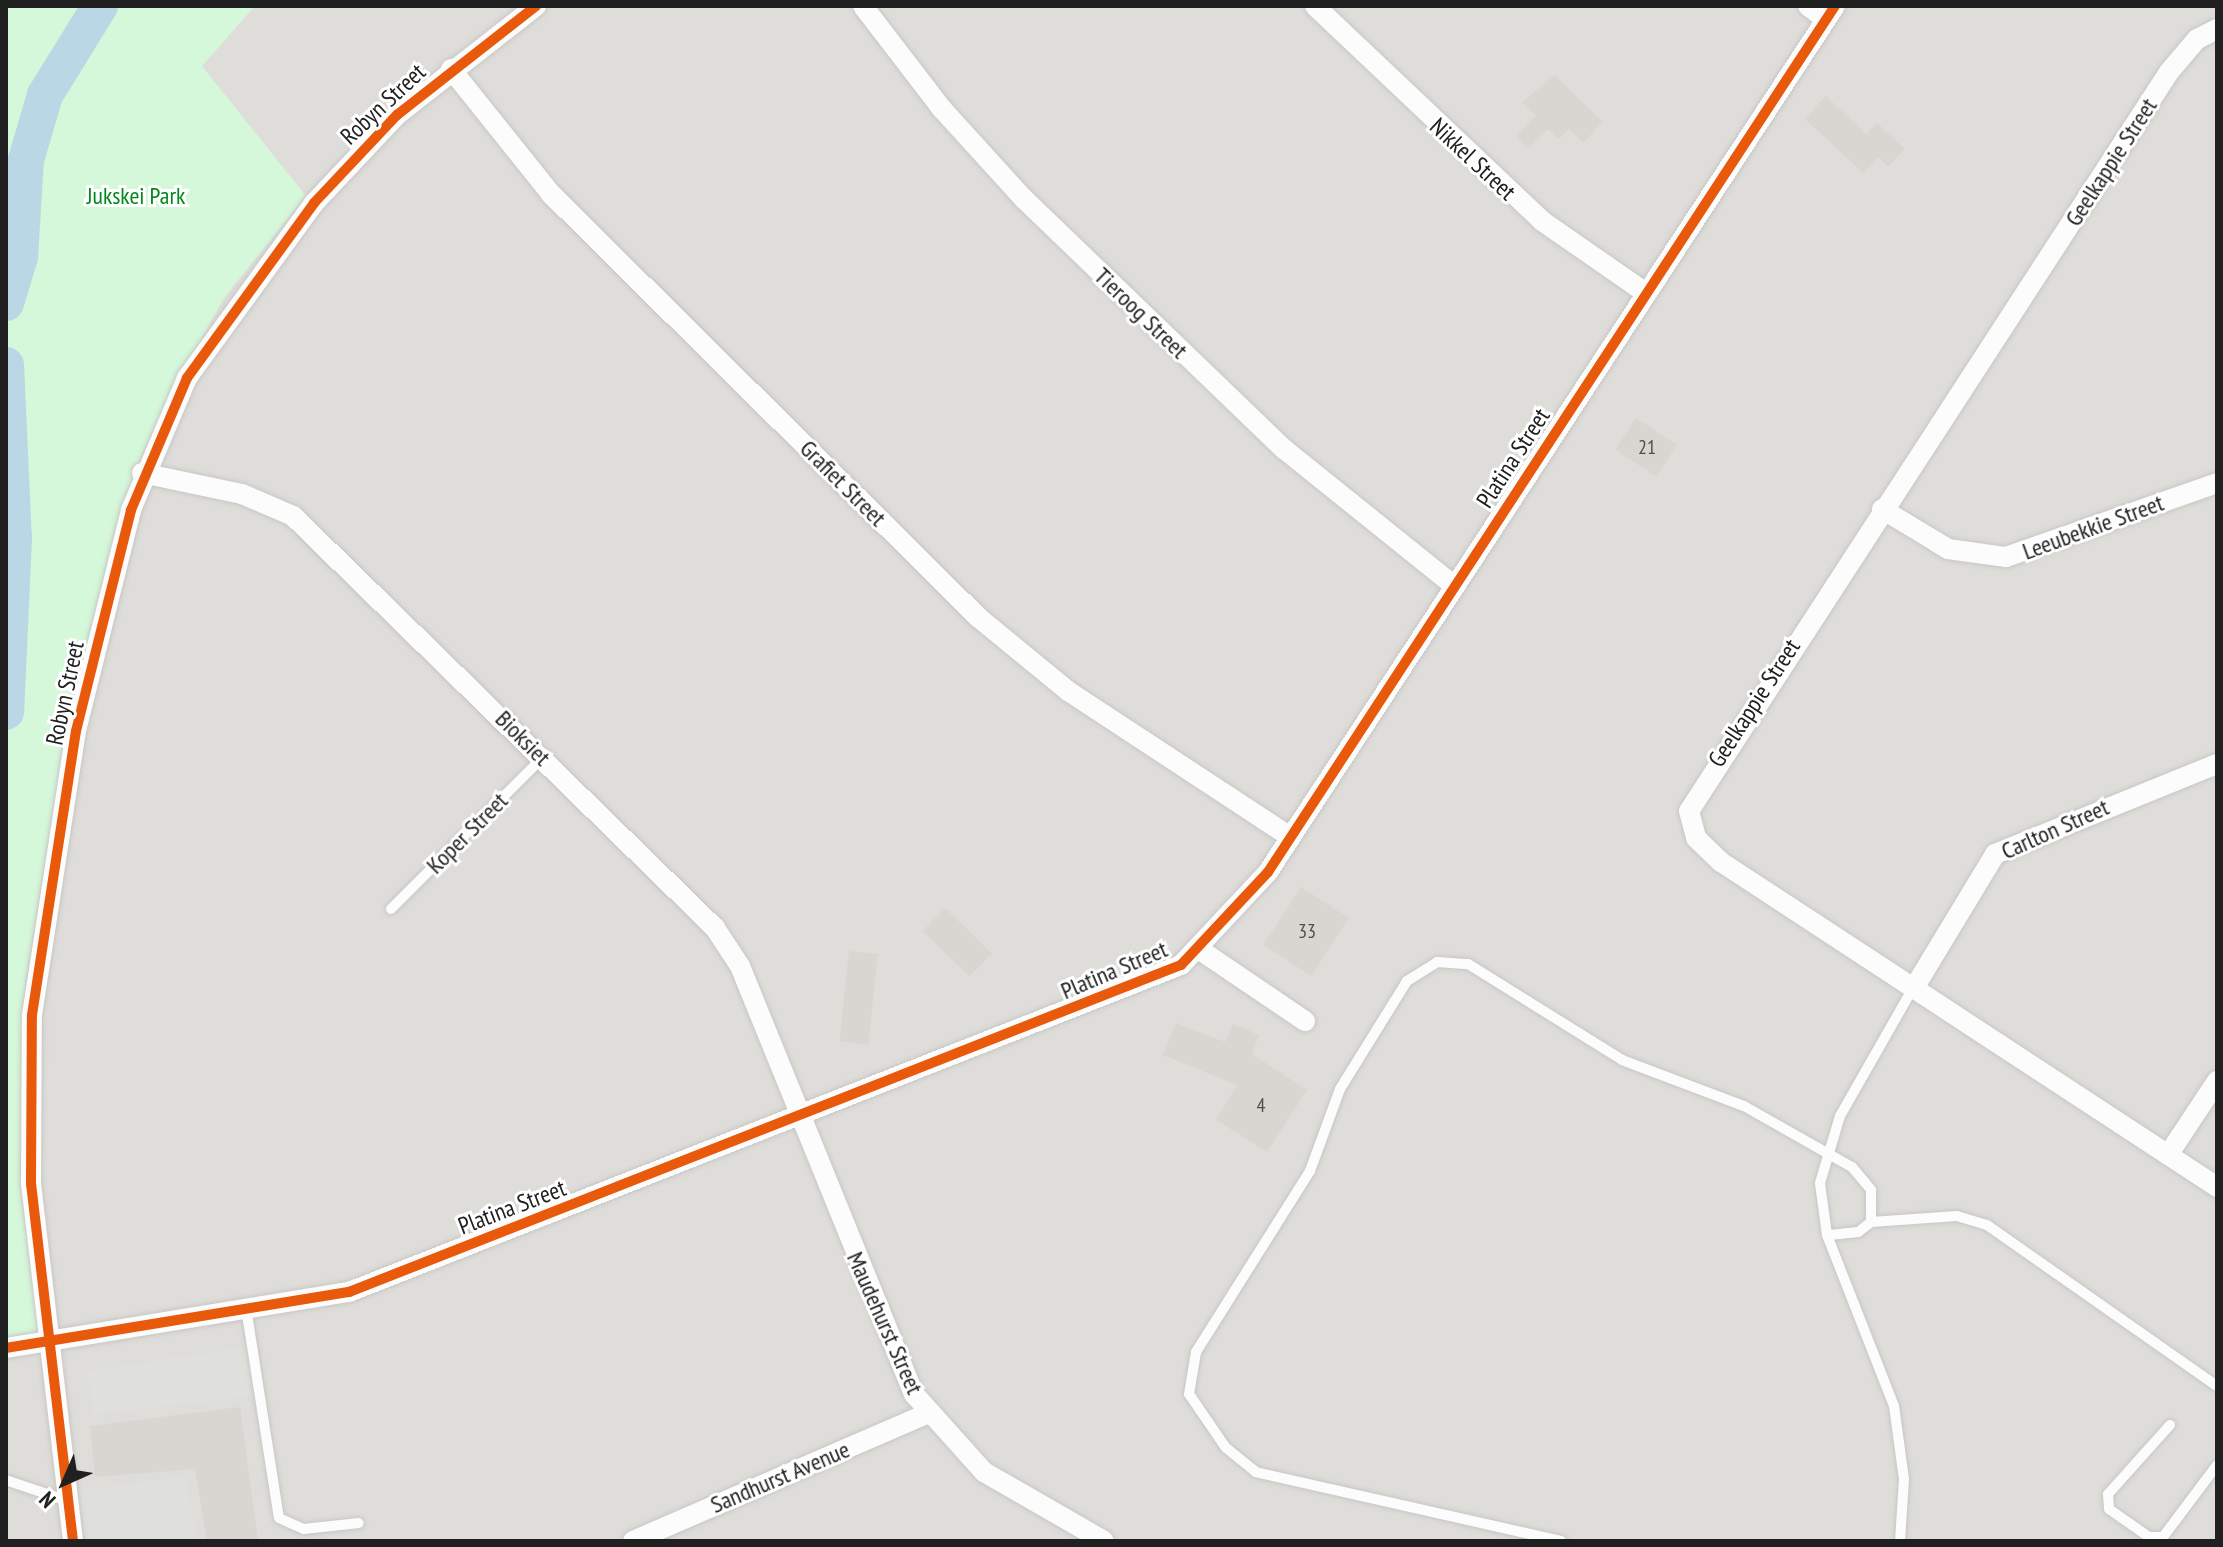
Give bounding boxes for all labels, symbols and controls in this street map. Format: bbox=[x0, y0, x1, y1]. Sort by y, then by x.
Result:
street label: Robyn Street bbox=[335, 58, 431, 150]
street label: Geelkappie Street bbox=[2059, 93, 2163, 231]
street label: Nikkel Street bbox=[1424, 112, 1522, 206]
park label: Jukskei Park bbox=[87, 182, 185, 210]
street label: Tieroog Street bbox=[1088, 262, 1194, 364]
street label: Platina Street bbox=[1470, 403, 1556, 513]
street label: Grafiet Street bbox=[794, 434, 892, 532]
house number: 21 bbox=[1638, 435, 1656, 459]
street label: Leeubekkie Street bbox=[2019, 488, 2167, 566]
street label: Geelkappie Street bbox=[1702, 634, 1806, 772]
street label: Robyn Street bbox=[40, 638, 90, 748]
street label: Bioksiet bbox=[489, 704, 557, 772]
street label: Koper Street bbox=[420, 786, 514, 880]
street label: Carlton Street bbox=[1997, 793, 2113, 865]
house number: 33 bbox=[1298, 919, 1316, 943]
street label: Platina Street bbox=[1056, 935, 1172, 1005]
house number: 4 bbox=[1257, 1093, 1265, 1117]
street label: Platina Street bbox=[454, 1173, 570, 1241]
street label: Maudehurst Street bbox=[841, 1247, 929, 1399]
street label: Sandhurst Avenue bbox=[706, 1435, 854, 1519]
north arrow bbox=[24, 1443, 104, 1523]
text: N bbox=[33, 1486, 61, 1514]

